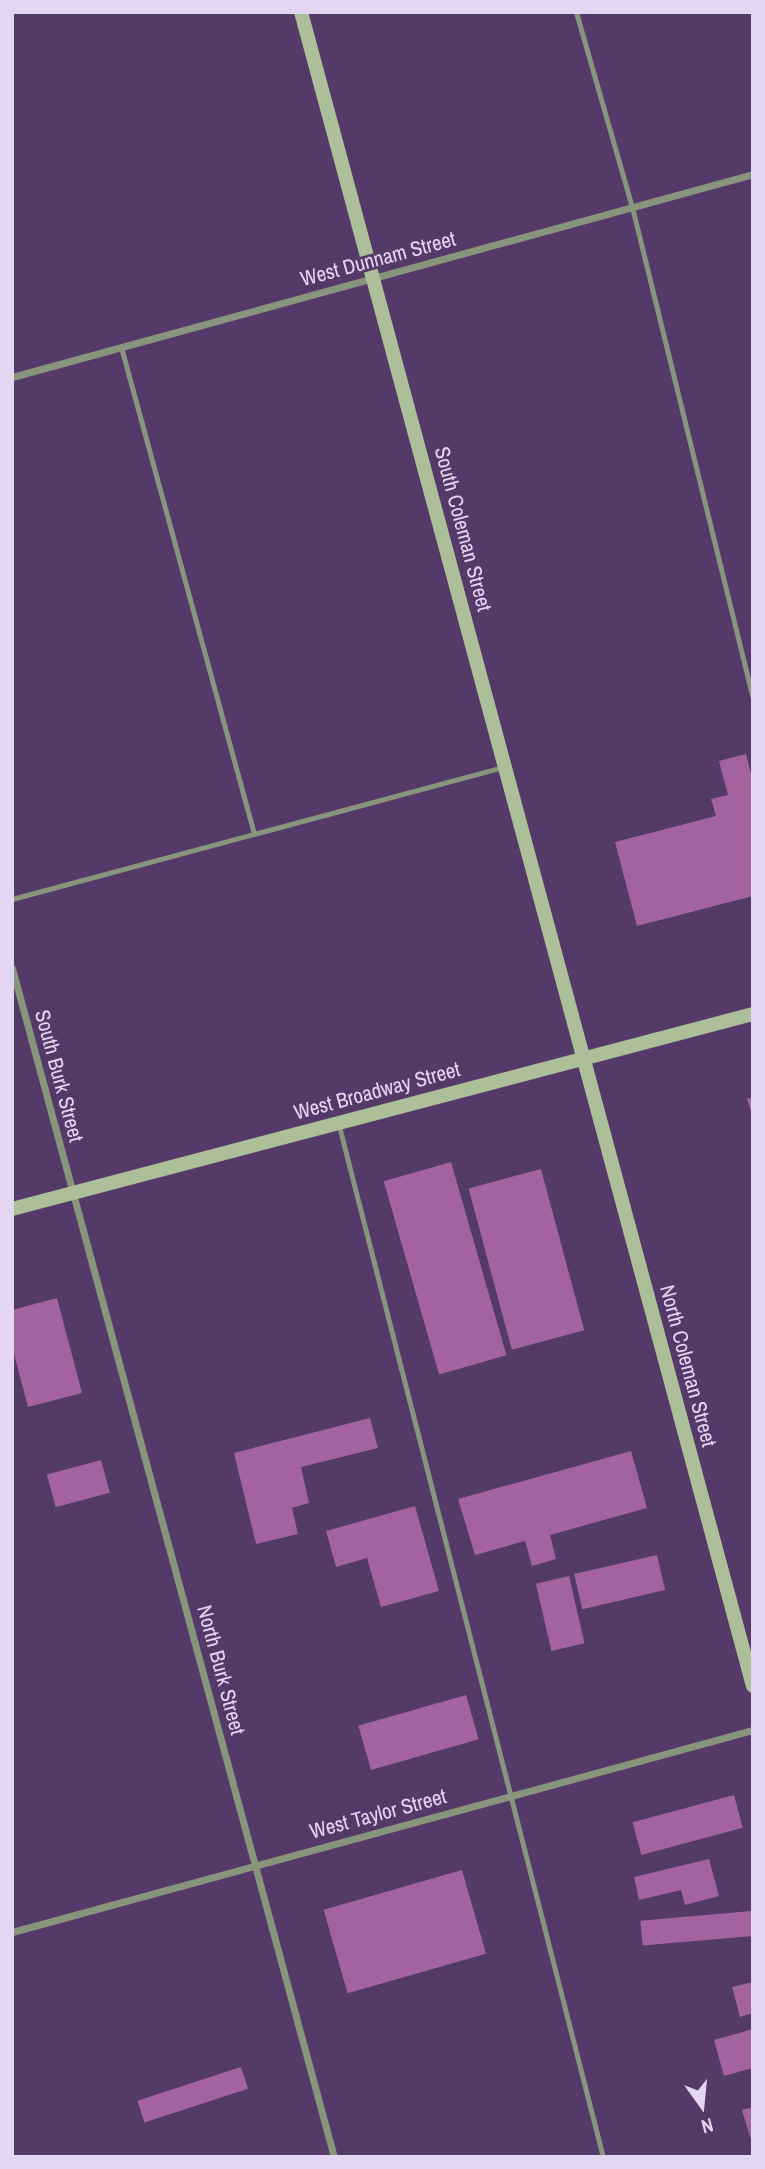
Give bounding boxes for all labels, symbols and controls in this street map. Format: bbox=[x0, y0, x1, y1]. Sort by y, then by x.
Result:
street label: West Dunnam Street bbox=[298, 226, 458, 292]
street label: South Coleman Street bbox=[429, 444, 497, 614]
street label: South Burk Street bbox=[29, 1007, 89, 1145]
street label: West Broadway Street bbox=[291, 1057, 463, 1125]
street label: North Coleman Street bbox=[654, 1282, 722, 1450]
street label: North Burk Street bbox=[192, 1602, 250, 1738]
street label: West Taylor Street bbox=[307, 1784, 449, 1844]
north arrow bbox=[667, 2071, 737, 2141]
text: N bbox=[699, 2112, 716, 2140]

